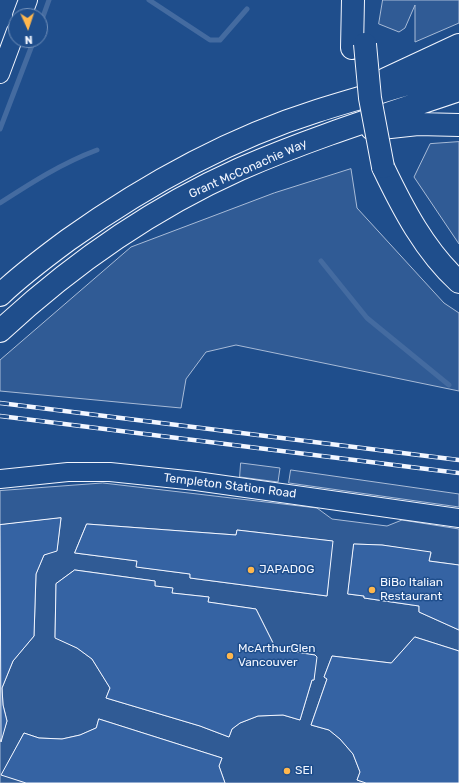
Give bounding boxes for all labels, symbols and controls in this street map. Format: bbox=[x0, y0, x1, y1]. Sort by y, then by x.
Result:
north arrow bbox=[8, 8, 48, 48]
text: N bbox=[24, 33, 33, 46]
street label: Grant McConachie Way bbox=[187, 136, 309, 202]
street label: Templeton Station Road bbox=[163, 471, 297, 501]
place label: JAPADOG bbox=[259, 563, 314, 577]
marker: JAPADOG bbox=[246, 565, 256, 575]
place label: BiBo Italian Restaurant bbox=[380, 576, 443, 604]
marker: BiBo Italian Restaurant bbox=[367, 585, 377, 595]
place label: McArthurGlen Vancouver bbox=[238, 642, 316, 670]
marker: McArthurGlen Vancouver bbox=[225, 651, 235, 661]
place label: SEI bbox=[295, 764, 313, 778]
marker: SEI bbox=[282, 766, 292, 776]

